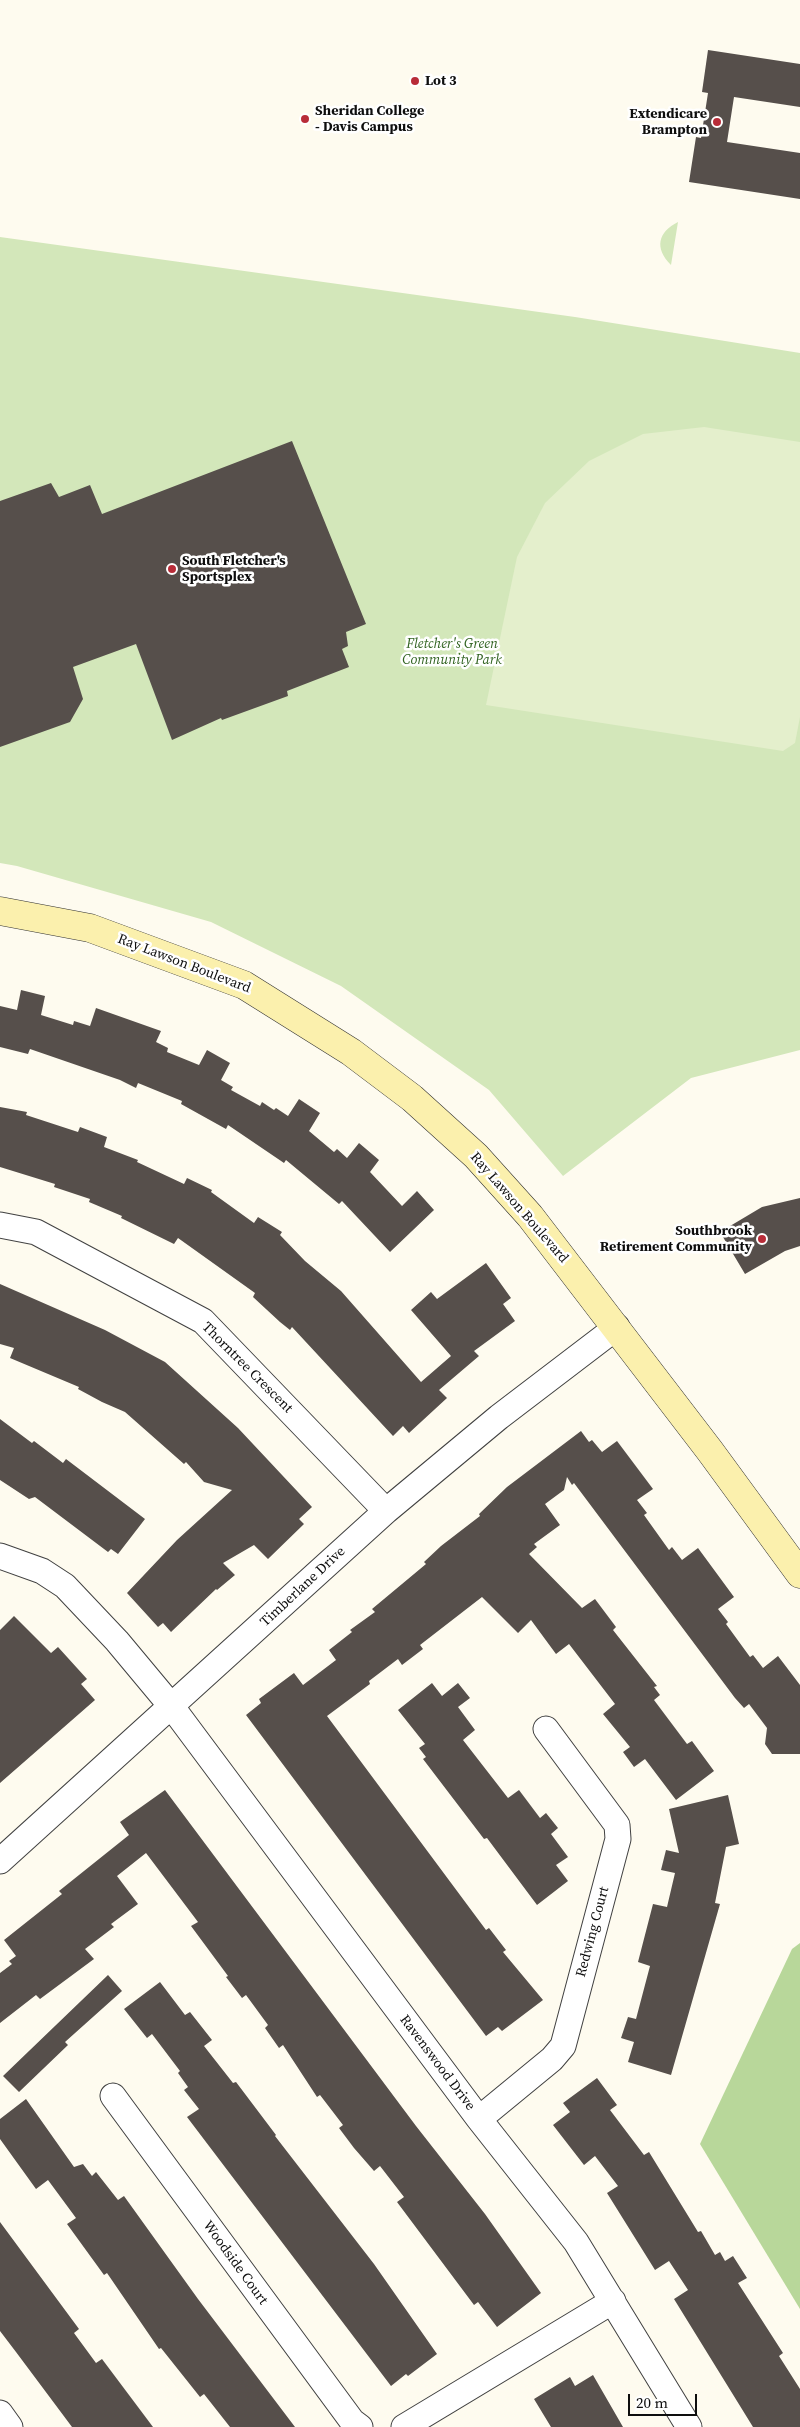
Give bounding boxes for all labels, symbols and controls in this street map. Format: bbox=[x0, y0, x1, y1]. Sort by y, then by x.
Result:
place label: Lot 3 bbox=[425, 73, 457, 89]
marker: Lot 3 bbox=[409, 75, 421, 87]
place label: Sheridan College - Davis Campus bbox=[315, 103, 424, 136]
place label: Extendicare Brampton bbox=[629, 106, 707, 138]
marker: Sheridan College - Davis Campus bbox=[299, 113, 311, 125]
marker: Extendicare Brampton bbox=[711, 116, 723, 128]
place label: South Fletcher's Sportsplex bbox=[182, 553, 286, 586]
marker: South Fletcher's Sportsplex bbox=[166, 563, 178, 575]
park label: Fletcher's Green Community Park bbox=[402, 636, 502, 669]
street label: Ray Lawson Boulevard bbox=[115, 931, 253, 997]
street label: Ray Lawson Boulevard bbox=[466, 1149, 572, 1267]
place label: Southbrook Retirement Community bbox=[600, 1223, 752, 1256]
marker: Southbrook Retirement Community bbox=[756, 1233, 768, 1245]
street label: Thorntree Crescent bbox=[198, 1319, 296, 1417]
street label: Timberlane Drive bbox=[257, 1543, 349, 1631]
street label: Redwing Court bbox=[573, 1885, 613, 1979]
street label: Ravenswood Drive bbox=[396, 2012, 478, 2114]
street label: Woodside Court bbox=[199, 2218, 271, 2308]
scale bar bbox=[630, 2384, 699, 2416]
text: 20 m bbox=[636, 2392, 668, 2413]

